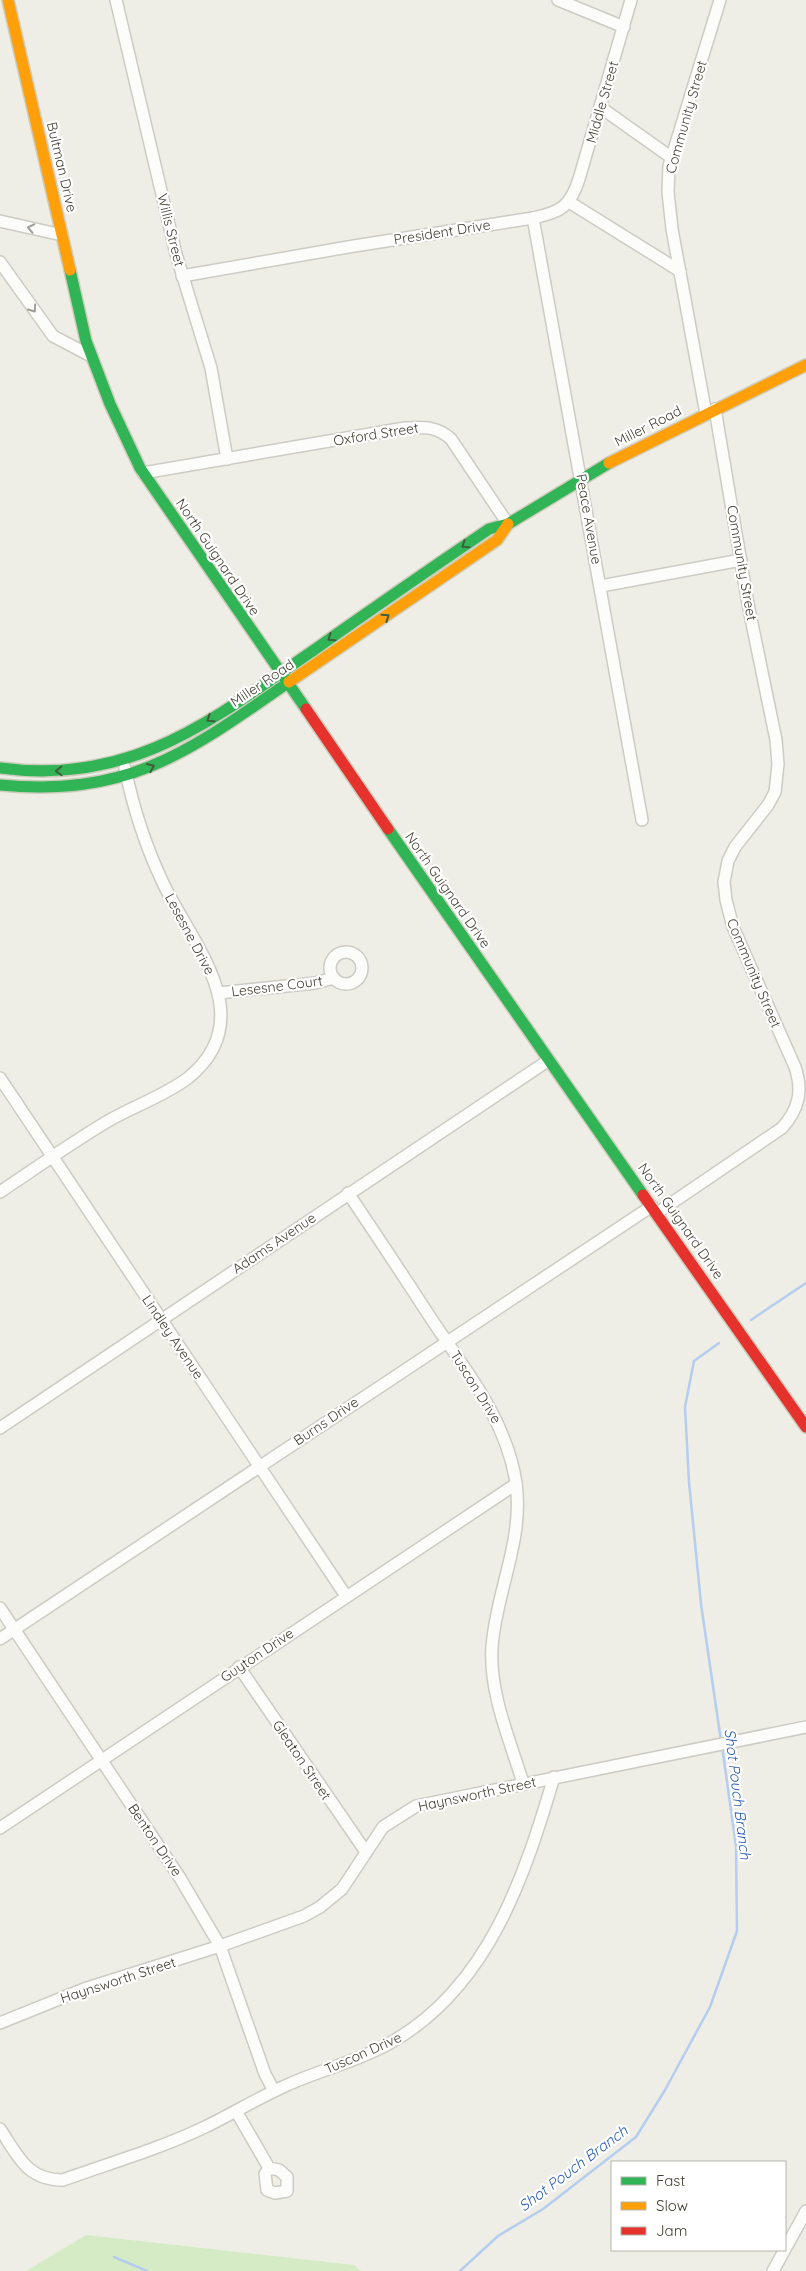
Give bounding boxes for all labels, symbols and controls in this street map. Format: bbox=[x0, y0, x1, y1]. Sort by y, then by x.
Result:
street label: Community Street bbox=[661, 58, 711, 176]
street label: Middle Street bbox=[582, 59, 622, 145]
street label: Bultman Drive bbox=[43, 120, 81, 214]
street label: Willis Street bbox=[153, 192, 189, 269]
street label: President Drive bbox=[392, 215, 492, 249]
one-way arrow bbox=[26, 223, 35, 234]
one-way arrow bbox=[27, 303, 36, 313]
street label: Miller Road bbox=[612, 401, 684, 451]
street label: Oxford Street bbox=[332, 418, 420, 450]
street label: Peace Avenue bbox=[572, 472, 606, 566]
street label: North Guignard Drive bbox=[172, 495, 264, 619]
street label: Community Street bbox=[723, 504, 761, 622]
one-way arrow bbox=[461, 539, 471, 548]
one-way arrow bbox=[380, 614, 390, 623]
one-way arrow bbox=[328, 632, 337, 641]
street label: Miller Road bbox=[227, 655, 297, 711]
one-way arrow bbox=[207, 713, 216, 722]
one-way arrow bbox=[146, 763, 155, 774]
one-way arrow bbox=[55, 766, 62, 776]
street label: North Guignard Drive bbox=[401, 828, 495, 952]
street label: Lesesne Drive bbox=[161, 890, 219, 978]
street label: Community Street bbox=[723, 916, 785, 1031]
street label: Lesesne Court bbox=[230, 971, 324, 1001]
street label: North Guignard Drive bbox=[634, 1159, 728, 1283]
street label: Adams Avenue bbox=[229, 1208, 319, 1278]
street label: Lindley Avenue bbox=[138, 1292, 208, 1383]
street label: Tuscon Drive bbox=[446, 1347, 506, 1427]
street label: Burns Drive bbox=[290, 1393, 362, 1449]
street label: Guyton Drive bbox=[217, 1624, 297, 1686]
street label: Gleaton Street bbox=[269, 1717, 335, 1804]
water label: Shot Pouch Branch bbox=[721, 1728, 755, 1861]
street label: Haynsworth Street bbox=[416, 1773, 538, 1815]
street label: Benton Drive bbox=[124, 1800, 186, 1880]
street label: Haynsworth Street bbox=[58, 1953, 178, 2007]
street label: Tuscon Drive bbox=[322, 2028, 404, 2078]
water label: Shot Pouch Branch bbox=[515, 2121, 632, 2215]
legend bbox=[611, 2161, 786, 2251]
text: Fast bbox=[656, 2171, 685, 2190]
text: Slow bbox=[656, 2196, 688, 2215]
text: Jam bbox=[656, 2221, 687, 2240]

